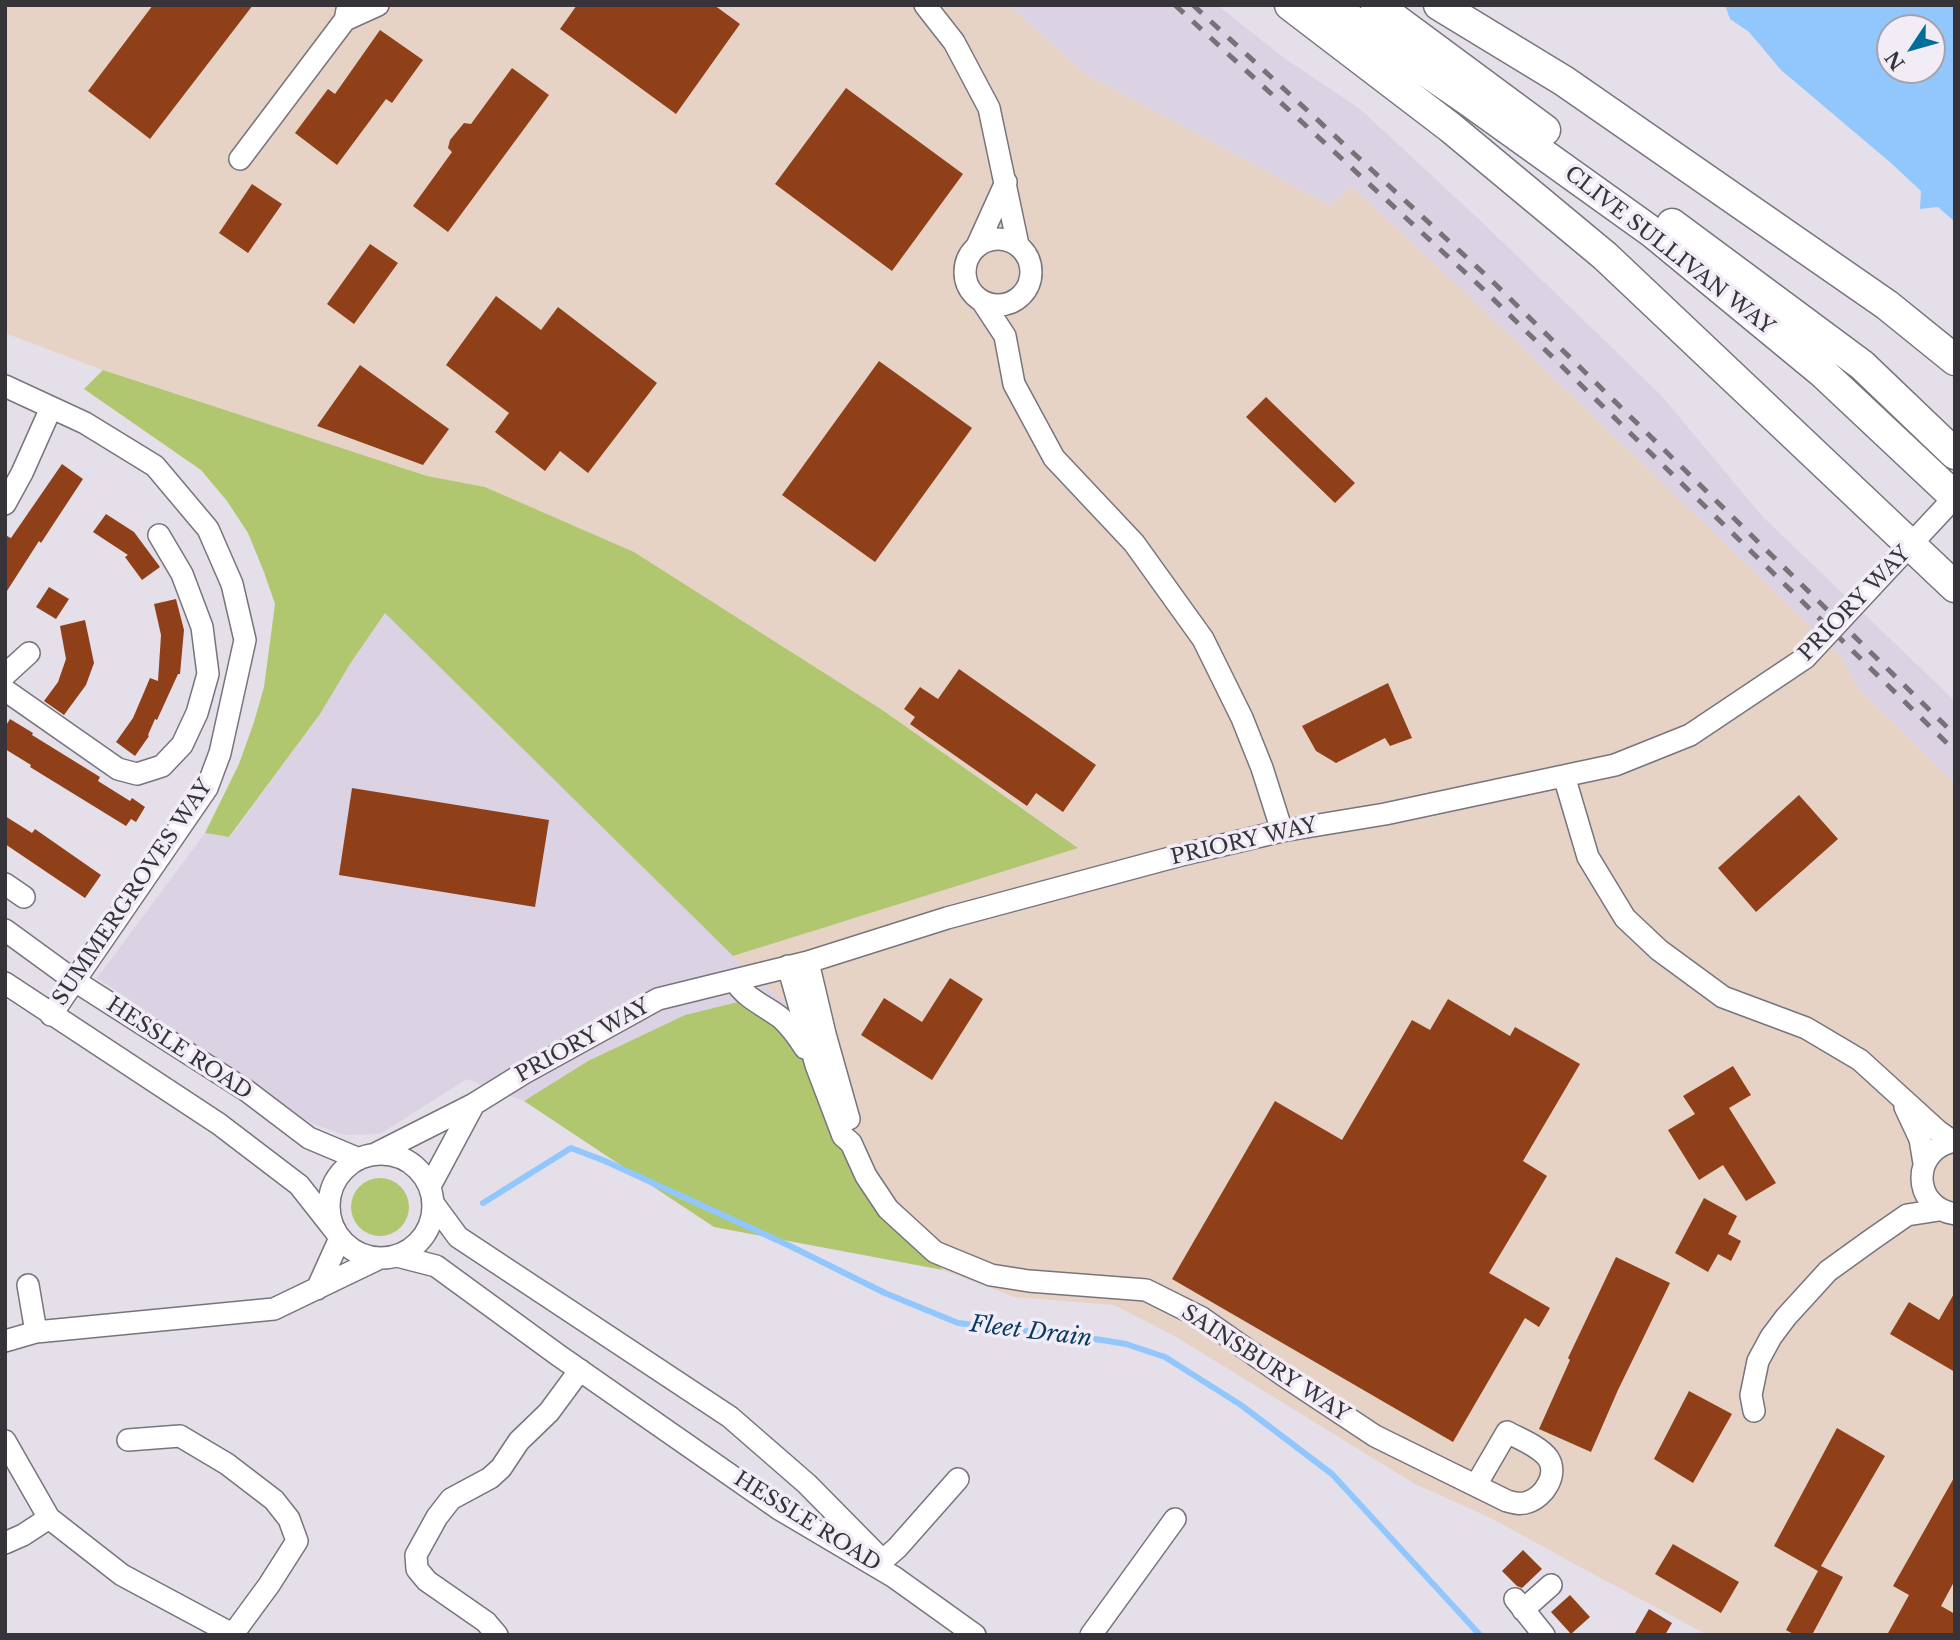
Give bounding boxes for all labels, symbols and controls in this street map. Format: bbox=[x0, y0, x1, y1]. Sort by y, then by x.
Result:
north arrow bbox=[1876, 14, 1946, 84]
text: N bbox=[1881, 46, 1910, 74]
street label: CLIVE SULLIVAN WAY bbox=[1559, 161, 1779, 341]
street label: PRIORY WAY bbox=[1794, 541, 1916, 667]
street label: SUMMERGROVES WAY bbox=[48, 775, 218, 1011]
street label: PRIORY WAY bbox=[1168, 813, 1320, 871]
street label: HESSLE ROAD bbox=[101, 993, 257, 1105]
street label: PRIORY WAY bbox=[511, 994, 655, 1088]
street label: SAINSBURY WAY bbox=[1176, 1300, 1354, 1428]
water label: Fleet Drain bbox=[968, 1311, 1094, 1353]
street label: HESSLE ROAD bbox=[729, 1467, 885, 1577]

